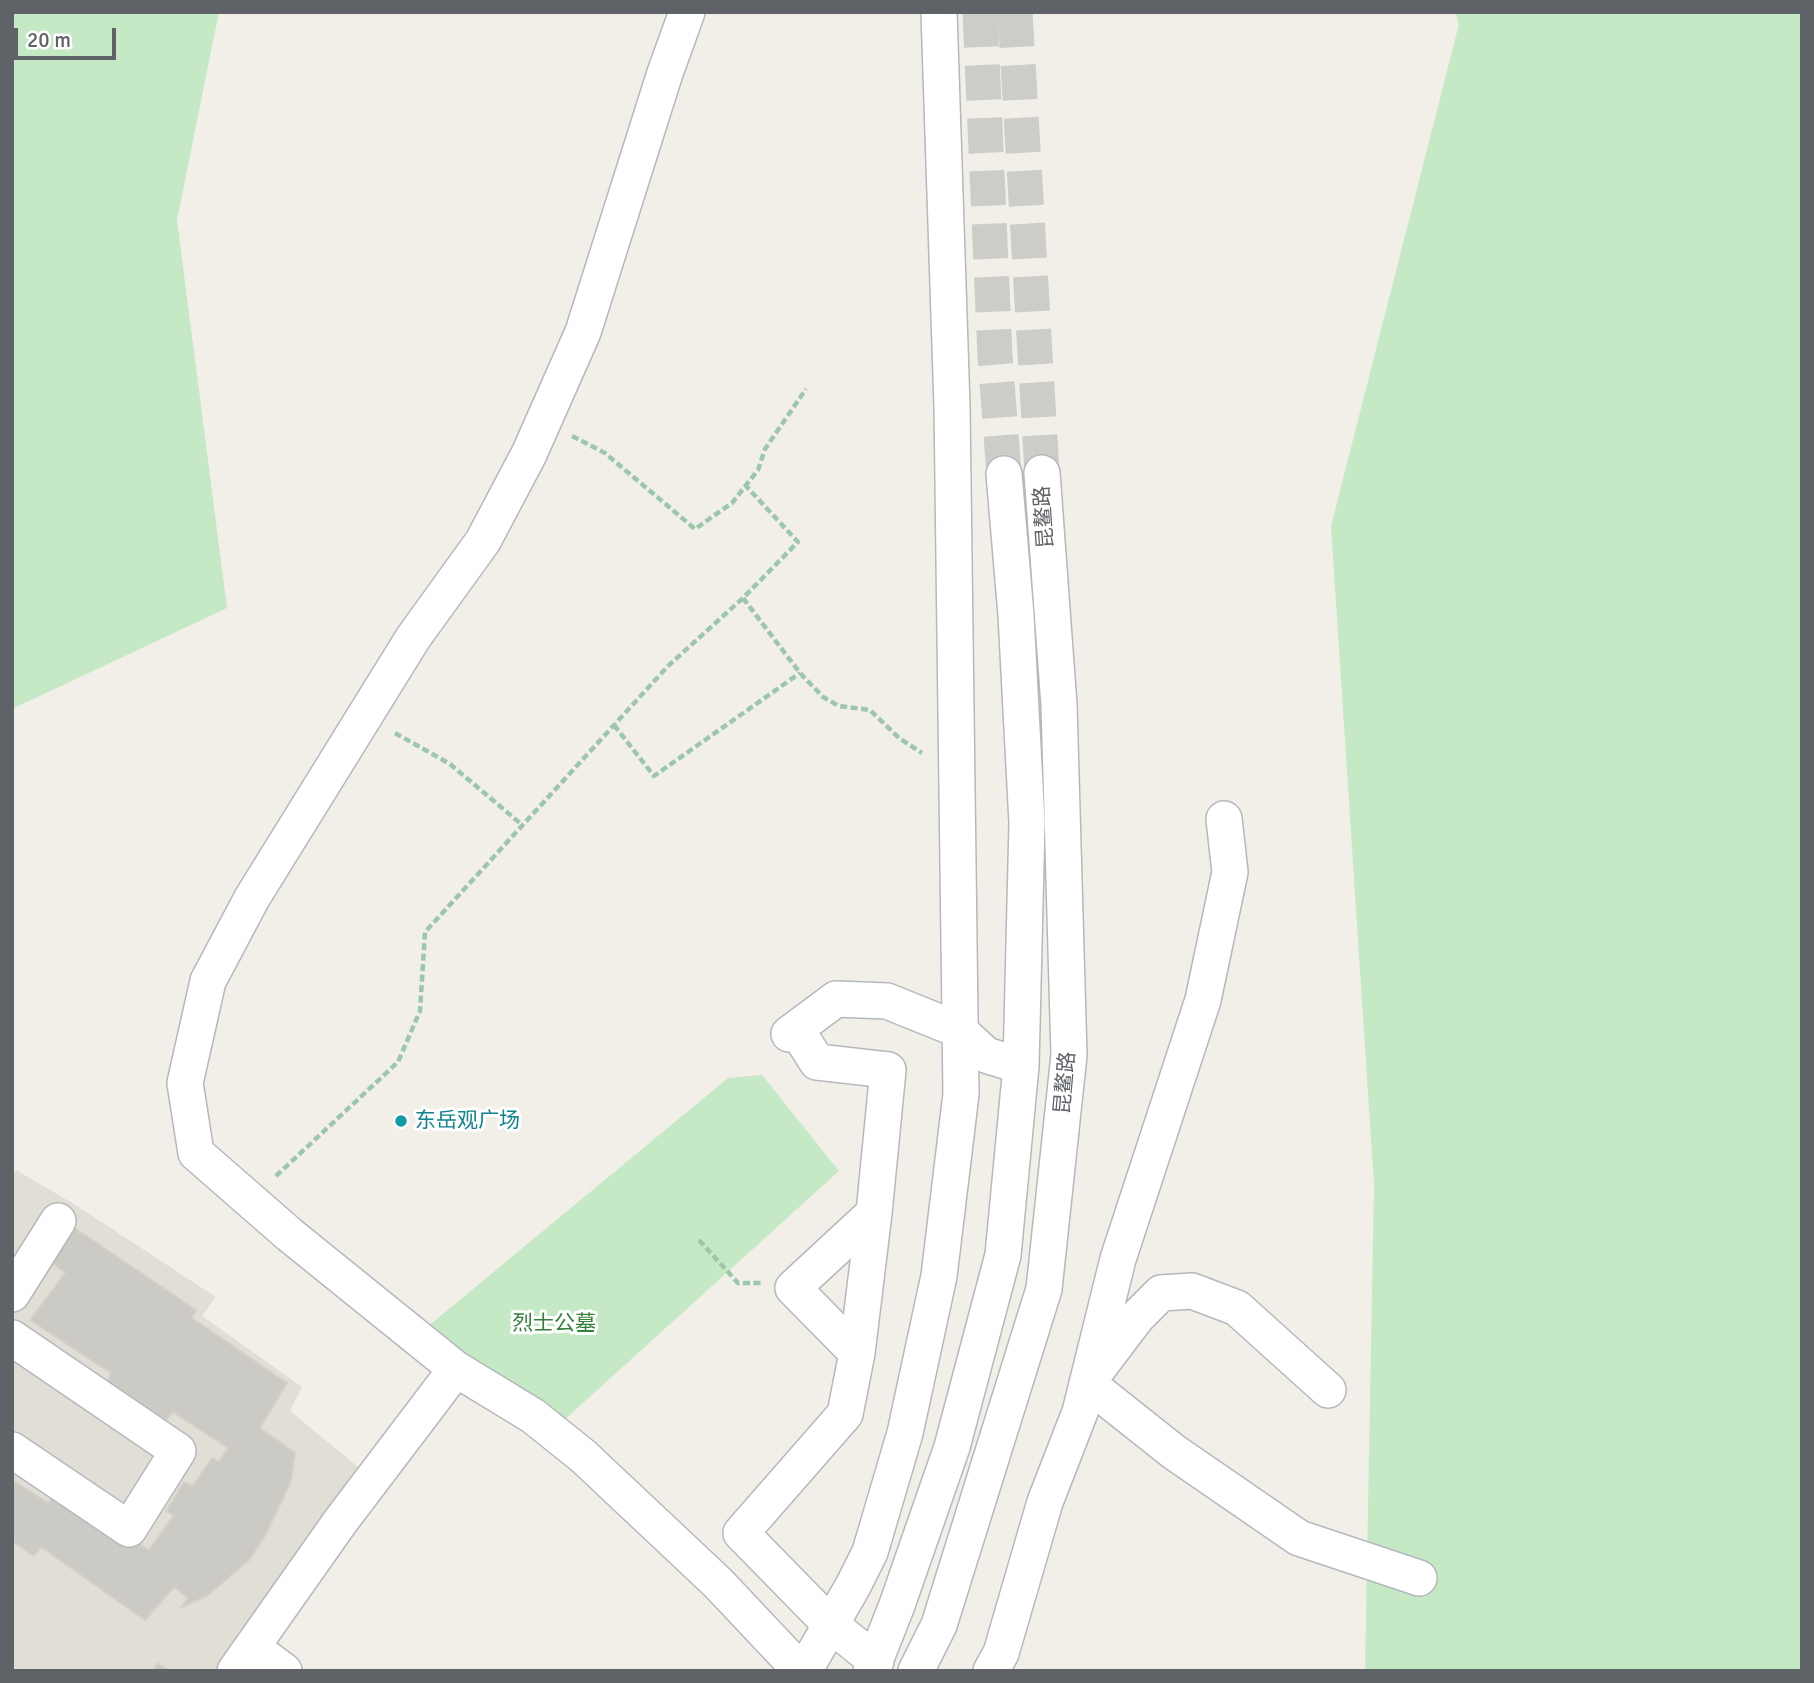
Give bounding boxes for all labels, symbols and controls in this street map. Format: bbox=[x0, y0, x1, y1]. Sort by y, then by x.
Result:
scale bar bbox=[18, 14, 119, 58]
text: 20 m bbox=[27, 27, 71, 53]
street label: 昆鳌路 bbox=[1030, 485, 1060, 549]
street label: 昆鳌路 bbox=[1051, 1051, 1081, 1115]
place label: 东岳观广场 bbox=[415, 1108, 520, 1134]
marker: 东岳观广场 bbox=[393, 1113, 409, 1129]
park label: 烈士公墓 bbox=[512, 1311, 596, 1337]

